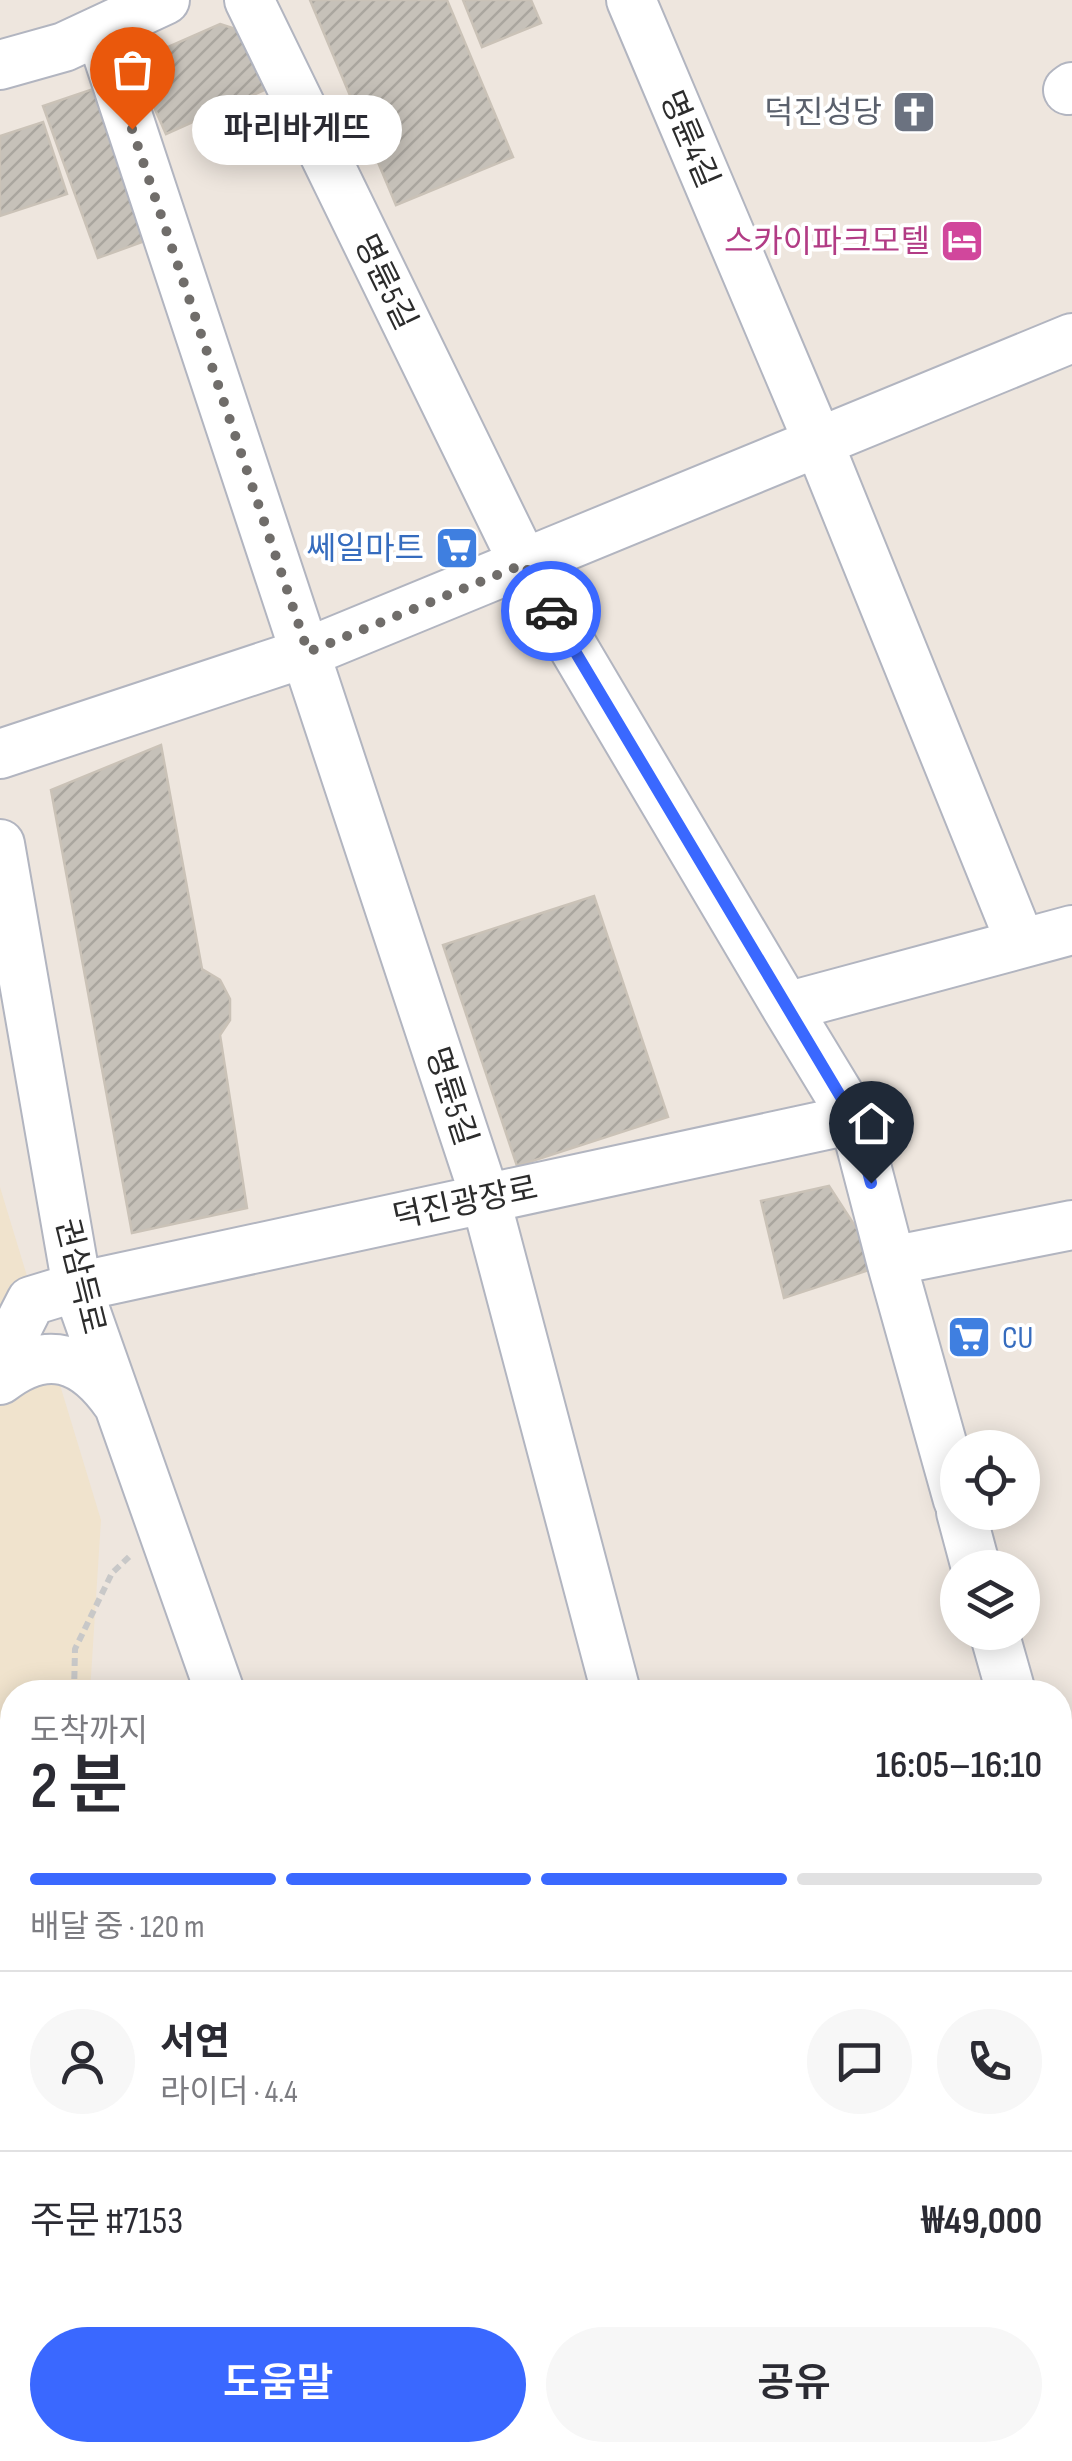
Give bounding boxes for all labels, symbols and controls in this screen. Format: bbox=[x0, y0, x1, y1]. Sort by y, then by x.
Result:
pin bbox=[90, 27, 175, 130]
icon: bag bbox=[105, 42, 160, 97]
street label: 명륜4길 bbox=[651, 85, 726, 194]
church icon: 덕진성당 bbox=[891, 89, 937, 135]
callout: 파리바게뜨 bbox=[192, 94, 402, 164]
place label: 덕진성당 bbox=[764, 94, 882, 133]
text: 파리바게뜨 bbox=[223, 110, 371, 149]
hotel icon: 스카이파크모텔 bbox=[939, 218, 985, 264]
place label: 스카이파크모텔 bbox=[724, 223, 930, 262]
street label: 명륜5길 bbox=[345, 229, 424, 337]
supermarket icon: 쎄일마트 bbox=[434, 525, 480, 571]
place label: 쎄일마트 bbox=[306, 530, 424, 569]
courier bbox=[501, 561, 601, 661]
icon: car bbox=[524, 584, 579, 639]
street label: 명륜5길 bbox=[416, 1042, 485, 1151]
pin bbox=[829, 1081, 914, 1184]
icon: home bbox=[844, 1096, 899, 1151]
street label: 덕진광장로 bbox=[389, 1169, 541, 1238]
street label: 권삼득로 bbox=[46, 1215, 113, 1338]
supermarket icon: CU bbox=[946, 1314, 992, 1360]
place label: CU bbox=[1002, 1319, 1033, 1358]
map controls bbox=[940, 1430, 1040, 1650]
button: locate bbox=[940, 1430, 1040, 1530]
button: layers bbox=[940, 1550, 1040, 1650]
text: 도착까지 bbox=[30, 1712, 148, 1751]
text: 16:05–16:10 bbox=[876, 1743, 1042, 1788]
text: 2 분 bbox=[30, 1749, 128, 1827]
text: 배달 중 · 120 m bbox=[30, 1908, 205, 1947]
button: person bbox=[30, 2009, 135, 2114]
button: chat bbox=[807, 2009, 912, 2114]
button: phone bbox=[937, 2009, 1042, 2114]
text: 서연 bbox=[160, 2020, 230, 2065]
text: 라이더 · 4.4 bbox=[160, 2073, 298, 2112]
text: 주문 #7153 bbox=[30, 2199, 183, 2244]
text: ₩49,000 bbox=[922, 2199, 1042, 2244]
button: 도움말 bbox=[30, 2327, 526, 2442]
button: 공유 bbox=[546, 2327, 1042, 2442]

